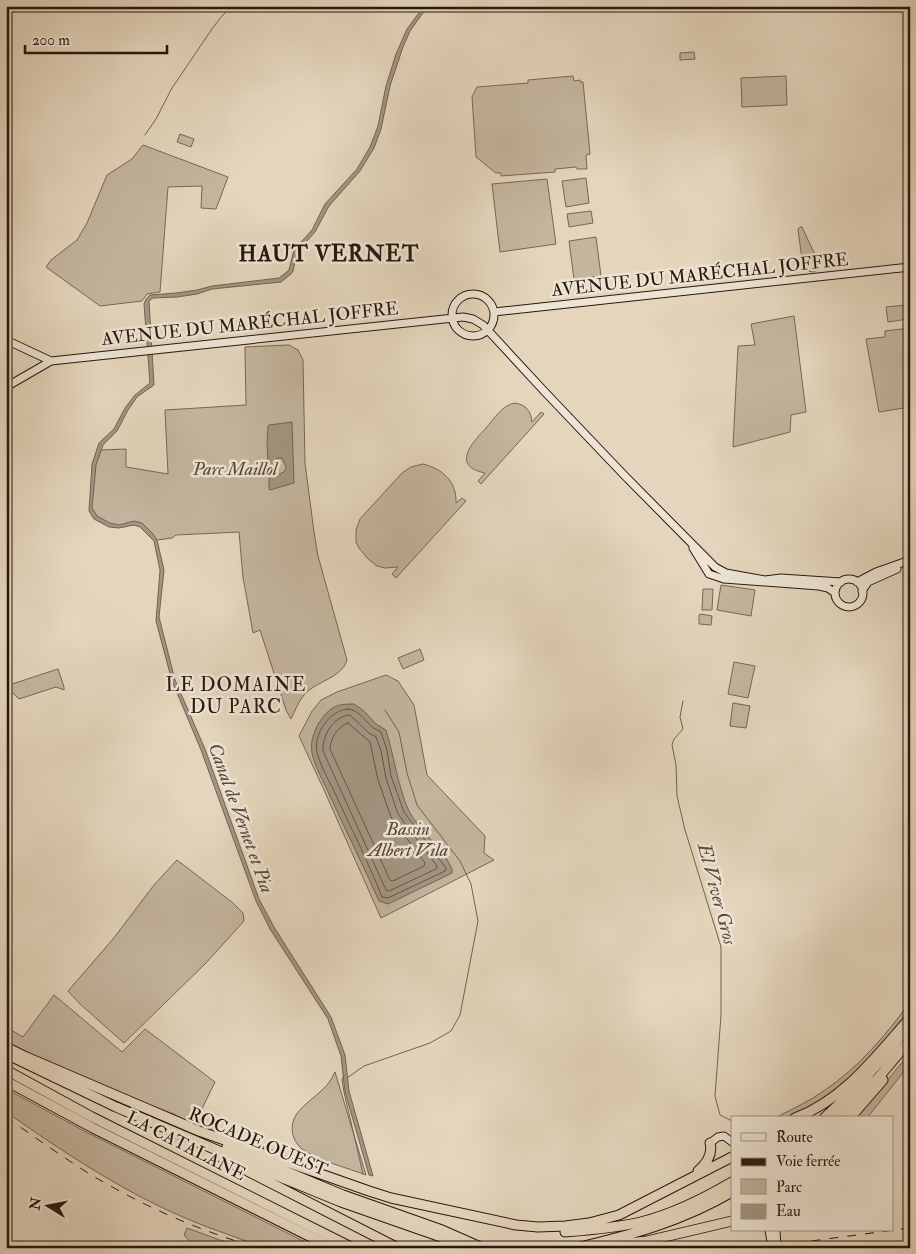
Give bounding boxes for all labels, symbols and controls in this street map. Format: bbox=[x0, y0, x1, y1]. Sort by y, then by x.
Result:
scale bar bbox=[25, 22, 168, 54]
text: 200 m bbox=[32, 31, 70, 50]
district label: HAUT VERNET bbox=[239, 240, 419, 268]
street label: AVENUE DU MARÉCHAL JOFFRE bbox=[549, 248, 850, 302]
street label: AVENUE DU MARÉCHAL JOFFRE bbox=[99, 297, 400, 351]
park label: Parc Maillol bbox=[192, 458, 279, 481]
district label: LE DOMAINE DU PARC bbox=[166, 673, 307, 719]
water label: Canal de Vernet et Pia bbox=[203, 740, 279, 896]
park label: Bassin Albert Vila bbox=[366, 818, 448, 862]
water label: El Viver Gros bbox=[691, 839, 742, 948]
street label: ROCADE OUEST bbox=[185, 1102, 332, 1182]
street label: LA CATALANE bbox=[123, 1106, 250, 1186]
legend bbox=[731, 1116, 894, 1232]
text: Route bbox=[776, 1128, 813, 1147]
text: Voie ferrée bbox=[776, 1152, 841, 1171]
text: Parc bbox=[776, 1178, 802, 1197]
north arrow bbox=[22, 1182, 72, 1232]
text: N bbox=[26, 1196, 45, 1212]
text: Eau bbox=[776, 1202, 801, 1221]

